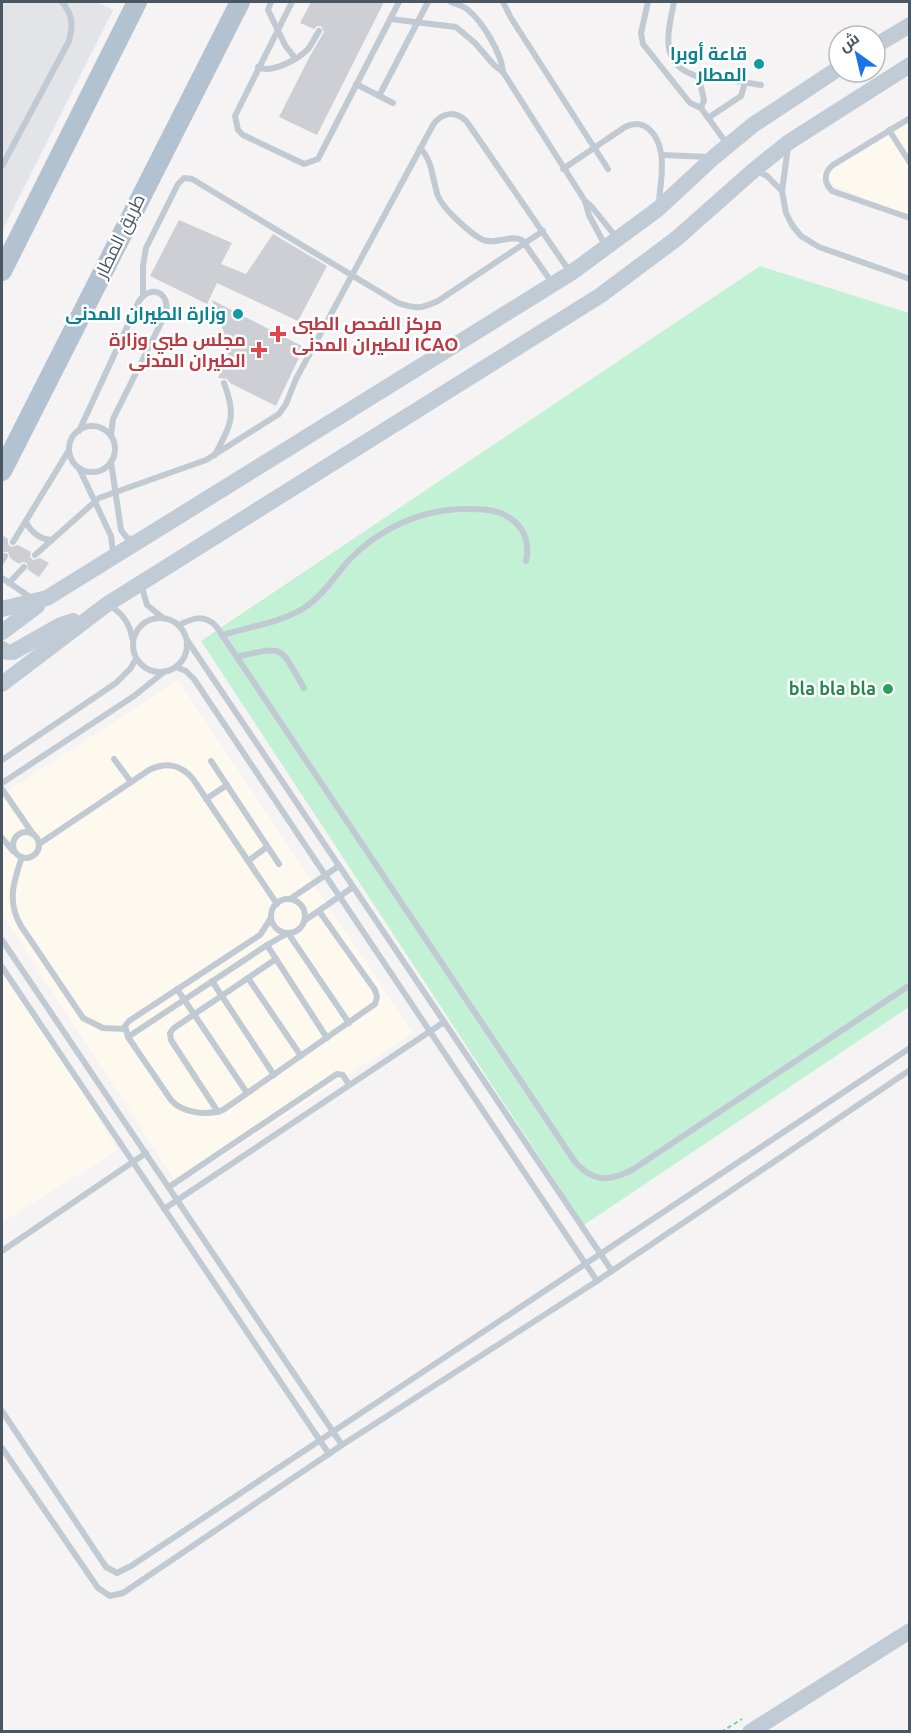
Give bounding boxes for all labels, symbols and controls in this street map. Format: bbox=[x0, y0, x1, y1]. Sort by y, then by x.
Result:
north arrow bbox=[827, 24, 887, 84]
text: ش bbox=[835, 28, 863, 56]
place label: قاعة أوبرا المطار bbox=[670, 41, 747, 85]
marker: قاعة أوبرا المطار bbox=[752, 57, 766, 71]
street label: طريق المطار bbox=[90, 190, 151, 283]
place label: وزارة الطيران المدنى bbox=[65, 303, 226, 325]
marker: وزارة الطيران المدنى bbox=[231, 307, 245, 321]
place label: مركز الفحص الطبى للطيران المدنى ICAO bbox=[292, 313, 458, 356]
marker: مركز الفحص الطبى للطيران المدنى ICAO bbox=[269, 325, 287, 343]
place label: مجلس طبي وزارة الطيران المدنى bbox=[109, 329, 246, 372]
marker: مجلس طبي وزارة الطيران المدنى bbox=[250, 341, 268, 359]
place label: bla bla bla bbox=[789, 678, 876, 698]
marker: bla bla bla bbox=[881, 682, 895, 696]

